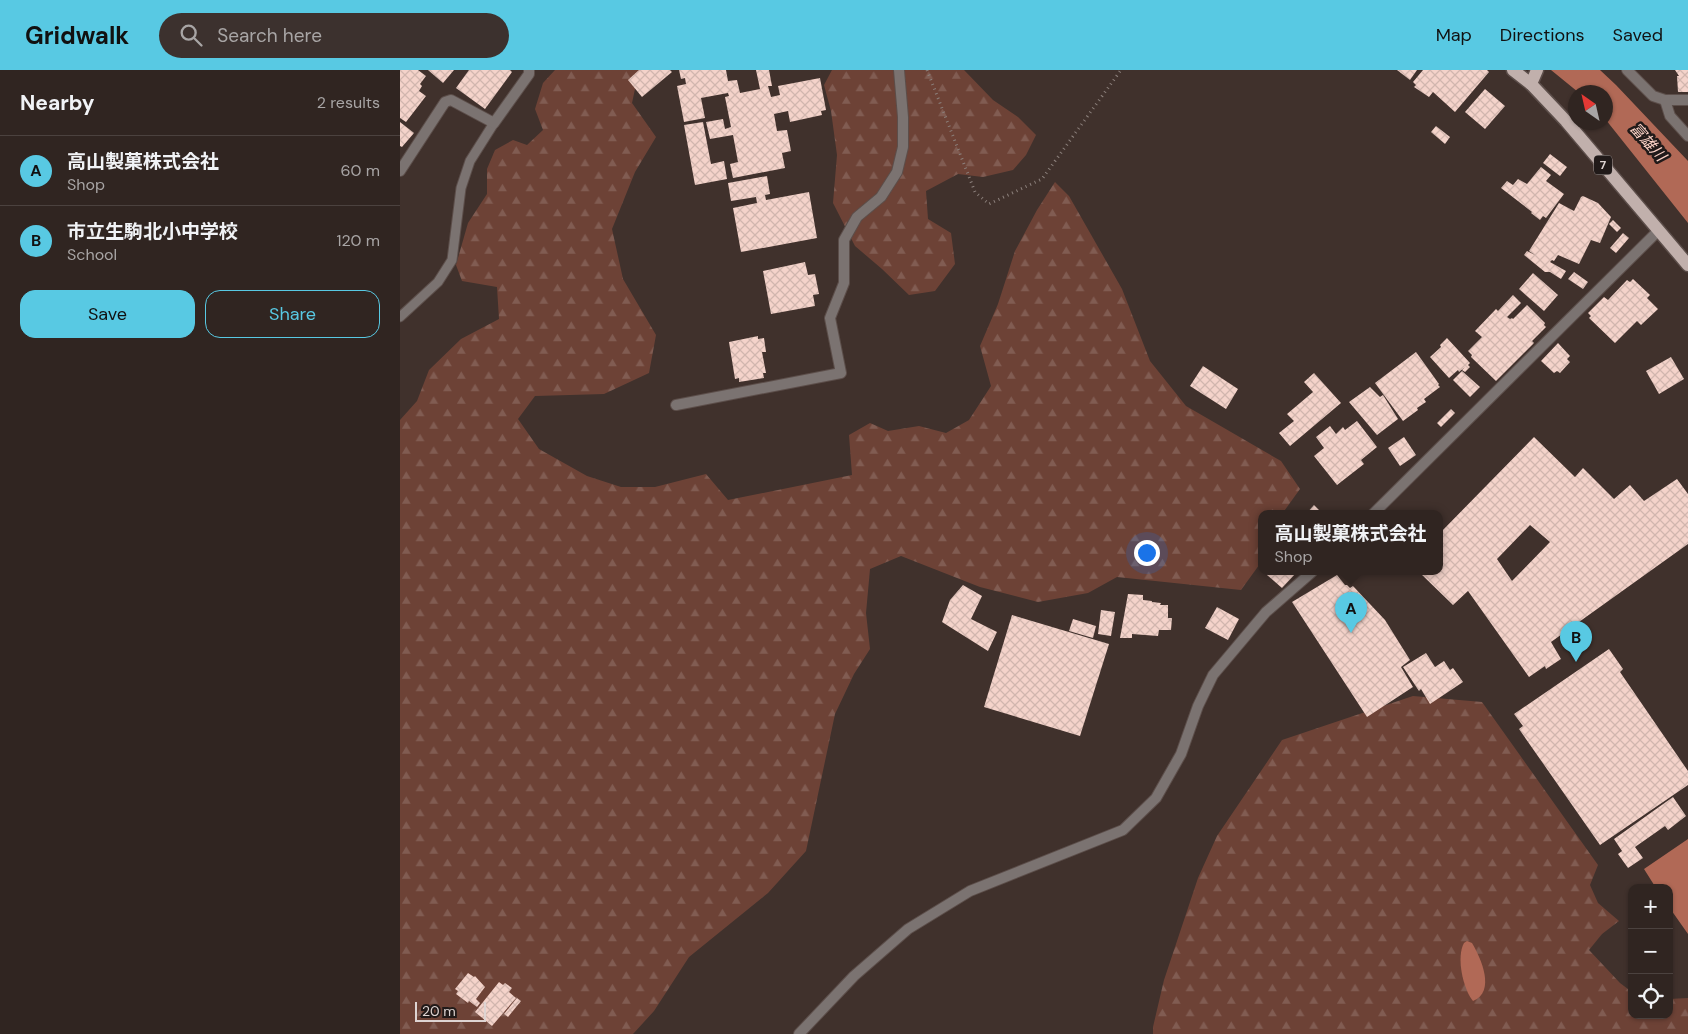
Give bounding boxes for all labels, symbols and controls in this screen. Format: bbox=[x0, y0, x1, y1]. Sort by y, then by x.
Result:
search box bbox=[159, 13, 509, 58]
text: Gridwalk bbox=[25, 20, 129, 51]
icon: search bbox=[177, 21, 205, 49]
text: Search here bbox=[217, 23, 322, 48]
text: Map bbox=[1436, 23, 1472, 47]
text: Directions bbox=[1500, 23, 1585, 47]
text: Saved bbox=[1613, 23, 1663, 47]
north arrow bbox=[1568, 85, 1613, 130]
text: Nearby bbox=[20, 89, 94, 117]
text: 2 results bbox=[317, 92, 380, 113]
water label: 富雄川 bbox=[1626, 119, 1672, 167]
text: 高山製菓株式会社 bbox=[67, 149, 219, 174]
road number: 7 bbox=[1594, 156, 1612, 174]
text: A bbox=[30, 160, 42, 181]
text: 60 m bbox=[340, 160, 380, 181]
text: Shop bbox=[67, 174, 105, 195]
text: 市立生駒北小中学校 bbox=[67, 219, 238, 244]
text: B bbox=[31, 230, 41, 251]
text: 120 m bbox=[336, 230, 380, 251]
text: School bbox=[67, 244, 117, 265]
button: Save bbox=[20, 290, 195, 338]
button: Share bbox=[205, 290, 380, 338]
popup bbox=[1258, 510, 1443, 575]
text: 高山製菓株式会社 bbox=[1274, 521, 1427, 546]
your location bbox=[1134, 540, 1160, 566]
text: Shop bbox=[1274, 546, 1312, 567]
pin: A bbox=[1335, 592, 1367, 633]
pin: B bbox=[1560, 621, 1592, 662]
map controls bbox=[1628, 884, 1673, 1019]
button: + bbox=[1628, 884, 1673, 929]
button: − bbox=[1628, 929, 1673, 974]
button: locate bbox=[1628, 974, 1673, 1019]
scale bar bbox=[415, 999, 486, 1022]
text: 20 m bbox=[422, 1002, 456, 1020]

